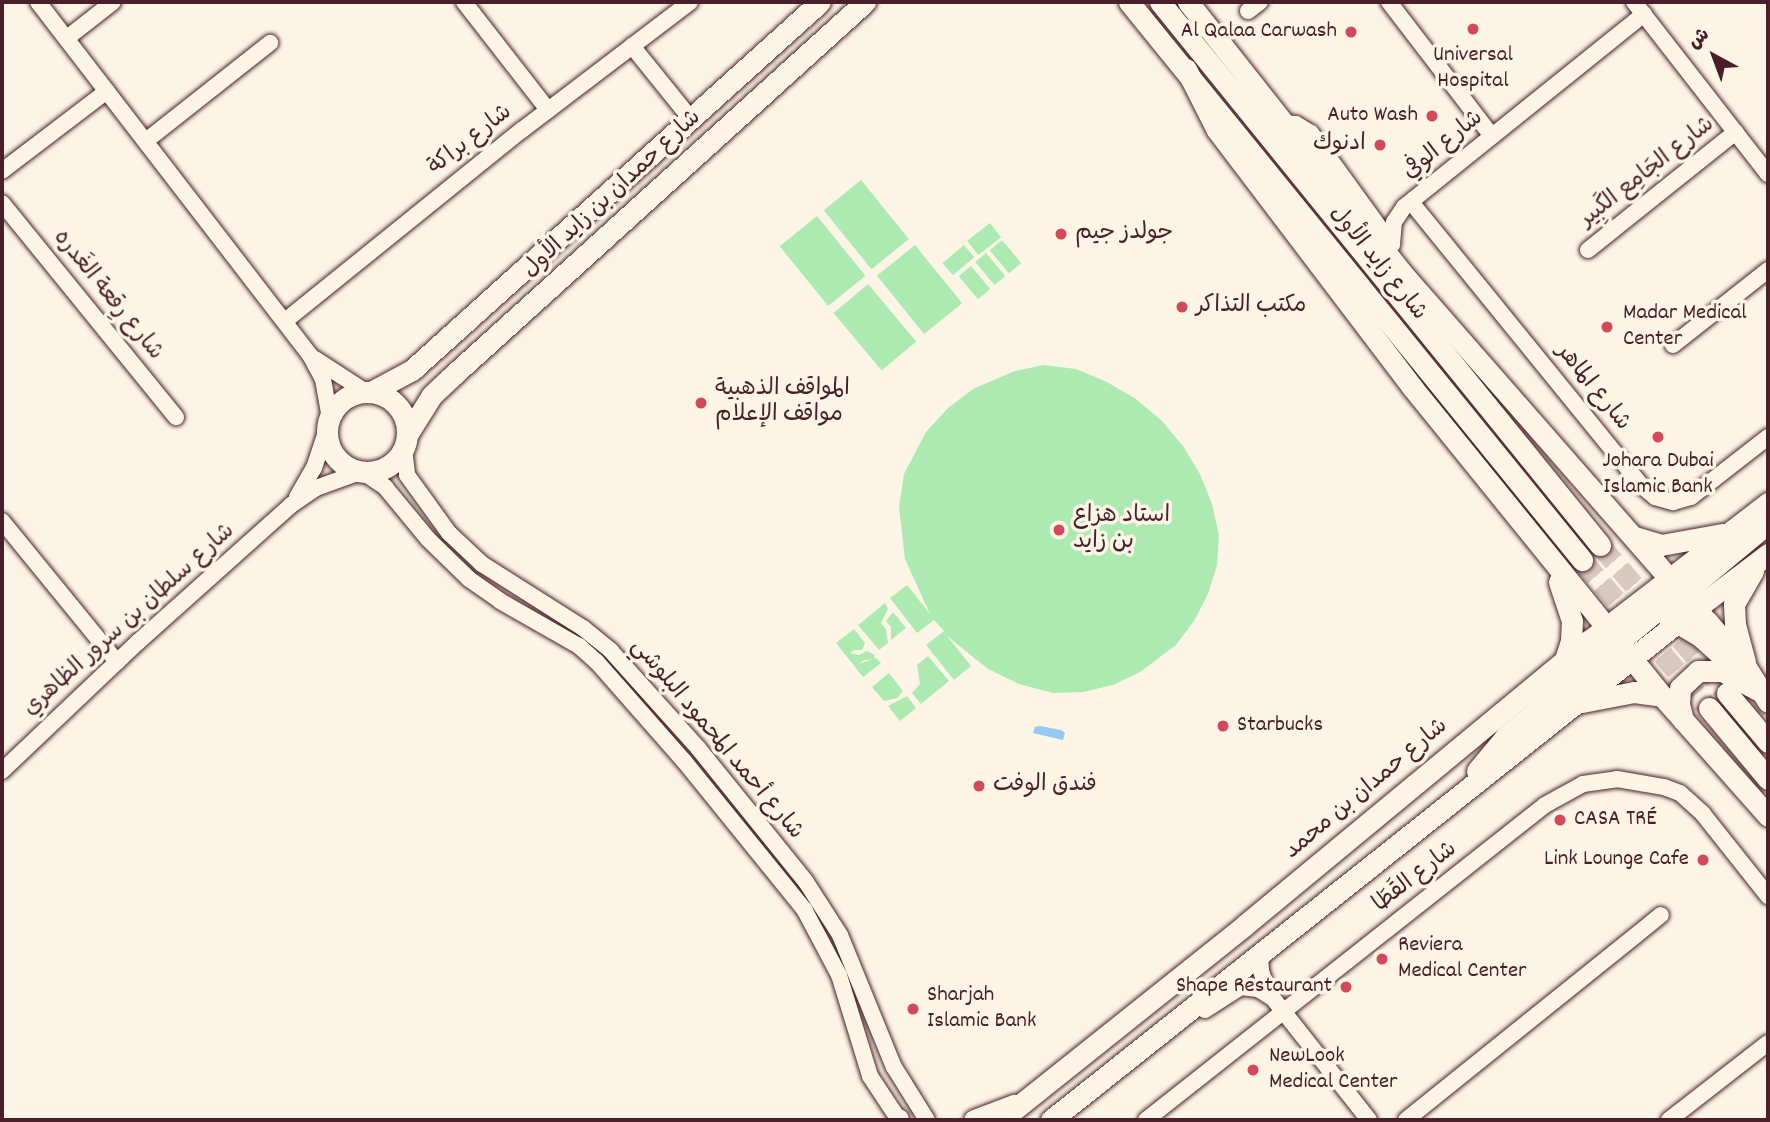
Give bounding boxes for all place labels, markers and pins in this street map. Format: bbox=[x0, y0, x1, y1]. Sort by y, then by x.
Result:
place label: Al Qalaa Carwash bbox=[1181, 18, 1337, 46]
marker: Universal Hospital bbox=[1463, 19, 1483, 39]
marker: Al Qalaa Carwash bbox=[1343, 24, 1359, 40]
place label: Universal Hospital bbox=[1433, 42, 1513, 96]
place label: Auto Wash bbox=[1327, 102, 1418, 130]
marker: Auto Wash bbox=[1424, 108, 1440, 124]
place label: ادنوك bbox=[1313, 131, 1366, 159]
marker: ادنوك bbox=[1372, 137, 1388, 153]
place label: جولدز جيم bbox=[1075, 220, 1173, 248]
marker: جولدز جيم bbox=[1053, 226, 1069, 242]
place label: مكتب التذاكر bbox=[1196, 293, 1306, 321]
marker: مكتب التذاكر bbox=[1174, 299, 1190, 315]
place label: Madar Medical Center bbox=[1623, 300, 1747, 354]
marker: Madar Medical Center bbox=[1597, 317, 1617, 337]
place label: المواقف الذهبية مواقف الإعلام bbox=[715, 376, 850, 430]
marker: المواقف الذهبية مواقف الإعلام bbox=[693, 395, 709, 411]
marker: Johara Dubai Islamic Bank bbox=[1650, 429, 1666, 445]
place label: Johara Dubai Islamic Bank bbox=[1602, 448, 1714, 502]
place label: استاد هزاع بن زايد bbox=[1073, 503, 1170, 557]
marker: استاد هزاع بن زايد bbox=[1051, 522, 1067, 538]
place label: Starbucks bbox=[1237, 712, 1323, 740]
marker: Starbucks bbox=[1215, 718, 1231, 734]
place label: فندق الوفت bbox=[993, 772, 1097, 800]
marker: فندق الوفت bbox=[971, 778, 987, 794]
place label: CASA TRÉ bbox=[1574, 806, 1657, 834]
marker: CASA TRÉ bbox=[1552, 812, 1568, 828]
place label: Link Lounge Cafe bbox=[1544, 846, 1689, 874]
marker: Link Lounge Cafe bbox=[1695, 852, 1711, 868]
place label: Reviera Medical Center bbox=[1398, 932, 1527, 986]
marker: Reviera Medical Center bbox=[1372, 949, 1392, 969]
place label: Shape Restaurant bbox=[1176, 973, 1332, 1001]
marker: Shape Restaurant bbox=[1338, 979, 1354, 995]
place label: Sharjah Islamic Bank bbox=[927, 982, 1036, 1036]
marker: Sharjah Islamic Bank bbox=[905, 1001, 921, 1017]
place label: NewLook Medical Center bbox=[1269, 1043, 1398, 1097]
marker: NewLook Medical Center bbox=[1243, 1060, 1263, 1080]

